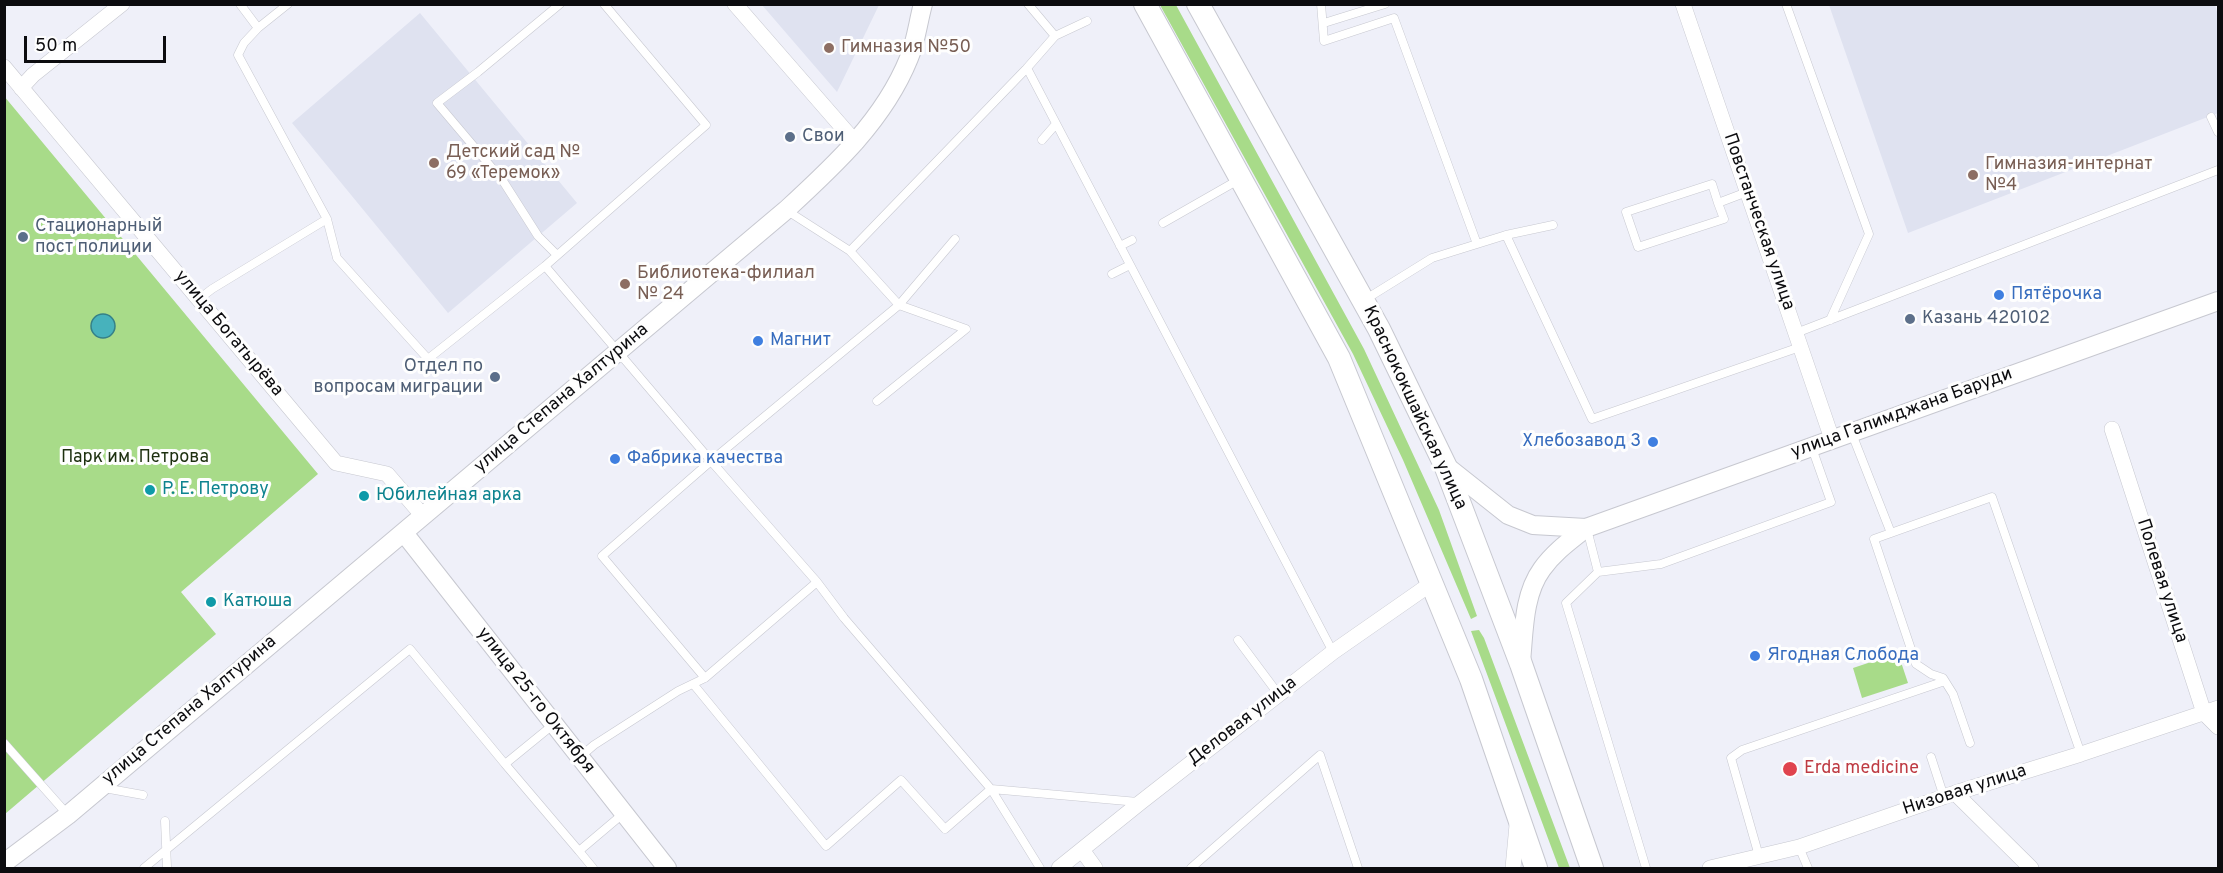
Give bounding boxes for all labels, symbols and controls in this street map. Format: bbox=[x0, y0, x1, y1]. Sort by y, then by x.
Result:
scale bar bbox=[27, 24, 170, 62]
text: 50 m bbox=[35, 35, 77, 58]
place label: Гимназия №50 bbox=[841, 37, 971, 59]
marker: Гимназия №50 bbox=[822, 41, 836, 55]
place label: Свои bbox=[802, 126, 844, 148]
marker: Свои bbox=[783, 130, 797, 144]
street label: Повстанческая улица bbox=[1718, 131, 1798, 313]
place label: Детский сад № 69 «Теремок» bbox=[446, 142, 580, 184]
place label: Гимназия-интернат №4 bbox=[1985, 154, 2152, 196]
marker: Детский сад № 69 «Теремок» bbox=[427, 156, 441, 170]
marker: Гимназия-интернат №4 bbox=[1966, 168, 1980, 182]
place label: Стационарный пост полиции bbox=[35, 216, 162, 258]
marker: Стационарный пост полиции bbox=[16, 230, 30, 244]
place label: Библиотека-филиал № 24 bbox=[637, 263, 815, 306]
street label: улица Богатырёва bbox=[169, 267, 287, 401]
marker: Библиотека-филиал № 24 bbox=[618, 277, 632, 291]
place label: Пятёрочка bbox=[2011, 284, 2102, 306]
marker: Пятёрочка bbox=[1992, 288, 2006, 302]
street label: Краснококшайская улица bbox=[1357, 303, 1471, 513]
place label: Казань 420102 bbox=[1922, 308, 2050, 330]
marker: Казань 420102 bbox=[1903, 312, 1917, 326]
street label: улица Степана Халтурина bbox=[470, 320, 654, 478]
place label: Магнит bbox=[770, 330, 831, 352]
marker: Магнит bbox=[751, 334, 765, 348]
place label: Отдел по вопросам миграции bbox=[314, 356, 483, 398]
street label: улица Галимджана Баруди bbox=[1788, 364, 2016, 464]
marker: Отдел по вопросам миграции bbox=[488, 370, 502, 384]
place label: Хлебозавод 3 bbox=[1522, 431, 1641, 453]
marker: Хлебозавод 3 bbox=[1646, 435, 1660, 449]
park label: Парк им. Петрова bbox=[61, 447, 209, 469]
place label: Фабрика качества bbox=[627, 448, 783, 470]
marker: Фабрика качества bbox=[608, 452, 622, 466]
place label: Р. Е. Петрову bbox=[162, 479, 269, 501]
marker: Р. Е. Петрову bbox=[143, 483, 157, 497]
place label: Юбилейная арка bbox=[376, 485, 522, 507]
marker: Юбилейная арка bbox=[357, 489, 371, 503]
street label: Полевая улица bbox=[2131, 516, 2191, 646]
place label: Катюша bbox=[223, 591, 292, 613]
marker: Катюша bbox=[204, 595, 218, 609]
street label: улица 25-го Октября bbox=[471, 624, 599, 778]
street label: улица Степана Халтурина bbox=[98, 632, 282, 790]
place label: Ягодная Слобода bbox=[1767, 645, 1919, 667]
marker: Ягодная Слобода bbox=[1748, 649, 1762, 663]
street label: Деловая улица bbox=[1184, 673, 1302, 771]
place label: Erda medicine bbox=[1804, 758, 1919, 780]
marker: Erda medicine bbox=[1781, 760, 1799, 778]
street label: Низовая улица bbox=[1900, 761, 2030, 821]

